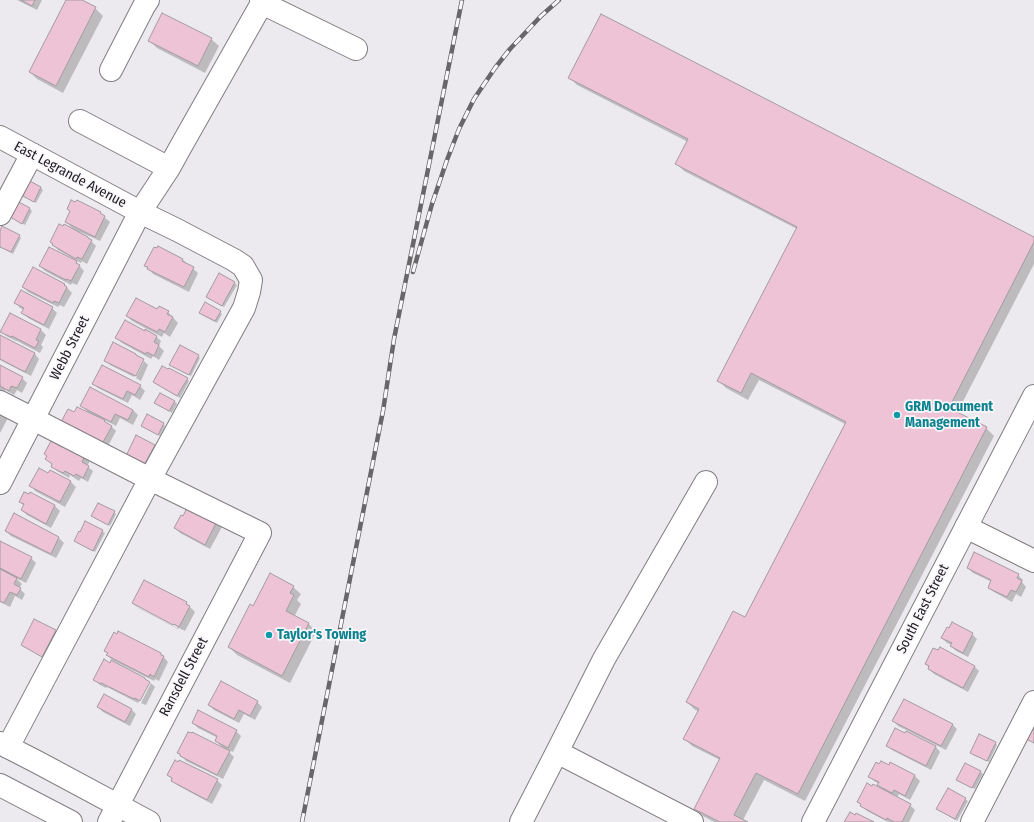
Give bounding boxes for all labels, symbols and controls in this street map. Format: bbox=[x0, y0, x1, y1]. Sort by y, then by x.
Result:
street label: East Legrande Avenue bbox=[11, 138, 129, 212]
street label: Webb Street bbox=[47, 313, 93, 383]
place label: GRM Document Management bbox=[905, 399, 993, 432]
marker: GRM Document Management bbox=[892, 410, 902, 420]
street label: South East Street bbox=[893, 561, 953, 657]
place label: Taylor's Towing bbox=[277, 627, 366, 643]
marker: Taylor's Towing bbox=[264, 630, 274, 640]
street label: Ransdell Street bbox=[156, 635, 212, 719]

